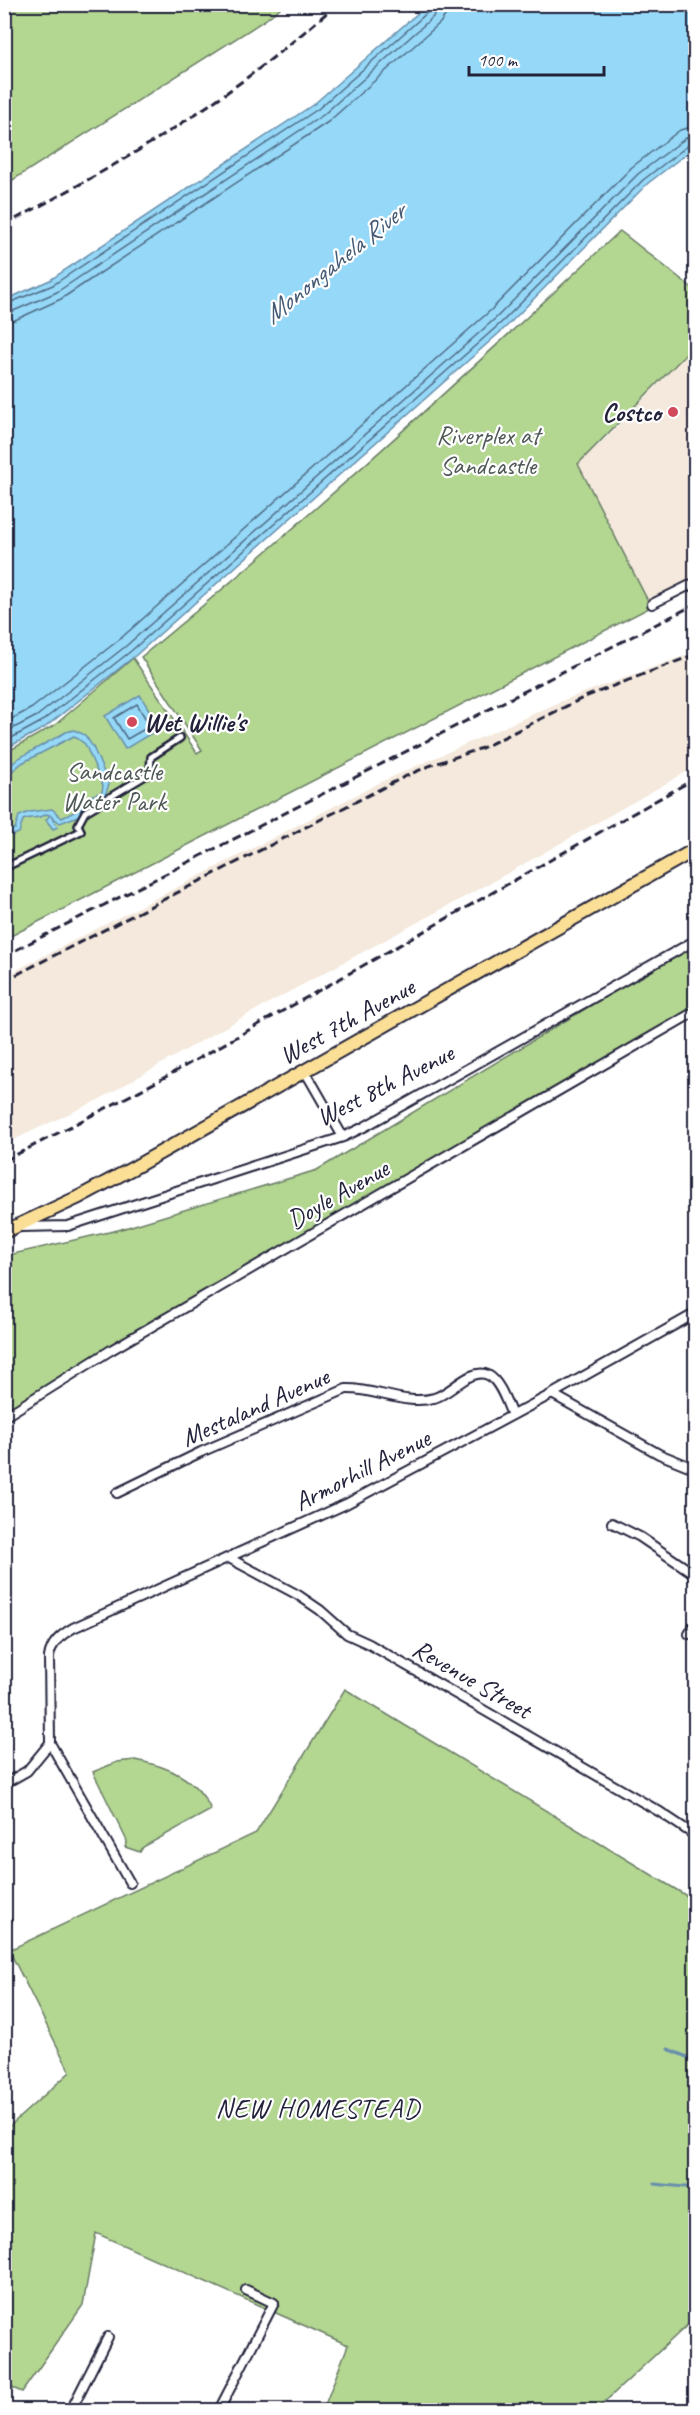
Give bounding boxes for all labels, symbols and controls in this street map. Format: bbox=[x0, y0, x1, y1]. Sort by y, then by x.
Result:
scale bar bbox=[469, 39, 604, 77]
text: 100 m bbox=[478, 49, 519, 71]
water label: Monongahela River bbox=[256, 192, 416, 331]
place label: Costco bbox=[602, 396, 664, 429]
marker: Costco bbox=[666, 405, 680, 419]
park label: Riverplex at Sandcastle bbox=[436, 419, 543, 482]
place label: Wet Willie's bbox=[144, 706, 248, 739]
marker: Wet Willie's bbox=[125, 715, 139, 729]
park label: Sandcastle Water Park bbox=[62, 755, 168, 818]
street label: West 7th Avenue bbox=[274, 970, 422, 1072]
street label: West 8th Avenue bbox=[311, 1036, 460, 1134]
street label: Doyle Avenue bbox=[281, 1151, 396, 1236]
street label: Mestaland Avenue bbox=[176, 1359, 335, 1454]
street label: Armorhill Avenue bbox=[288, 1421, 437, 1518]
street label: Revenue Street bbox=[407, 1632, 539, 1727]
district label: NEW HOMESTEAD bbox=[215, 2091, 421, 2125]

